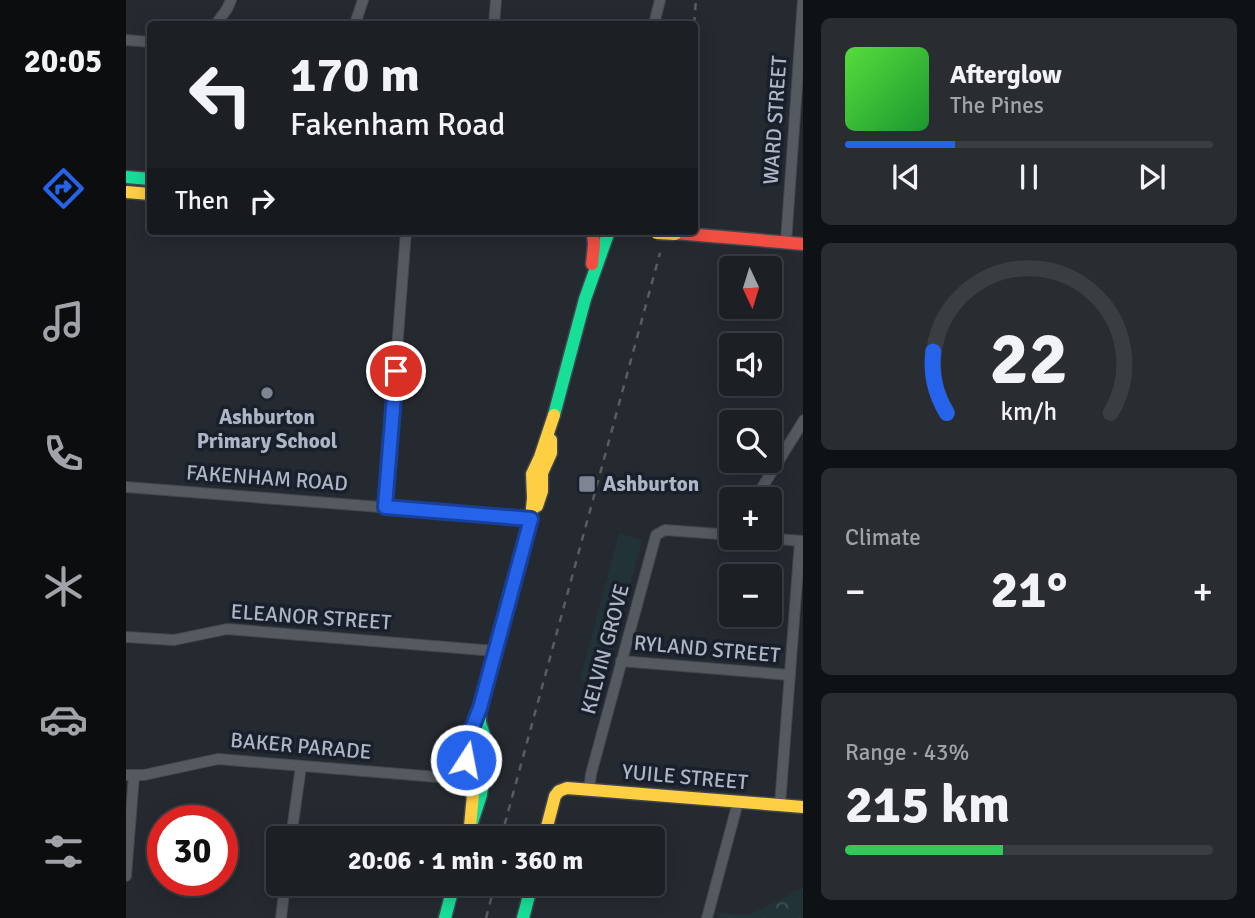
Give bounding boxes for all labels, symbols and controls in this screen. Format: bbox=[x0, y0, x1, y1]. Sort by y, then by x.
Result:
text: 20:05 bbox=[24, 42, 102, 81]
text: 170 m bbox=[290, 45, 420, 105]
icon: left bbox=[175, 49, 266, 140]
street label: WARD STREET bbox=[758, 54, 793, 185]
text: Afterglow bbox=[950, 59, 1062, 91]
text: The Pines bbox=[950, 91, 1044, 120]
text: Fakenham Road bbox=[290, 105, 505, 144]
icon: previous bbox=[887, 158, 925, 196]
icon: pause bbox=[1010, 158, 1048, 196]
icon: next bbox=[1133, 158, 1171, 196]
icon: directions bbox=[39, 164, 88, 213]
icon: right bbox=[243, 182, 281, 220]
text: Then bbox=[175, 185, 229, 217]
north arrow bbox=[719, 256, 782, 318]
map controls bbox=[719, 256, 782, 627]
icon: music bbox=[39, 297, 88, 346]
text: 22 bbox=[990, 315, 1068, 404]
button: sound bbox=[719, 333, 782, 396]
pin bbox=[366, 341, 426, 401]
icon: arrive bbox=[377, 352, 415, 390]
marker: Ashburton Primary School bbox=[259, 385, 275, 401]
text: km/h bbox=[1001, 395, 1057, 426]
place label: Ashburton Primary School bbox=[197, 404, 338, 454]
button: search bbox=[719, 410, 782, 473]
icon: phone bbox=[39, 429, 88, 478]
street label: FAKENHAM ROAD bbox=[185, 459, 349, 497]
place label: Ashburton bbox=[603, 471, 699, 497]
marker: Ashburton bbox=[577, 474, 597, 494]
button: + bbox=[719, 487, 782, 550]
text: Climate bbox=[845, 523, 921, 552]
text: 21° bbox=[991, 558, 1067, 622]
icon: climate bbox=[39, 562, 88, 611]
button: − bbox=[719, 564, 782, 627]
text: − bbox=[845, 568, 866, 615]
text: + bbox=[1192, 568, 1213, 615]
street label: KELVIN GROVE bbox=[575, 581, 635, 717]
street label: ELEANOR STREET bbox=[230, 598, 393, 636]
street label: RYLAND STREET bbox=[633, 630, 782, 668]
icon: car bbox=[39, 695, 88, 744]
position arrow bbox=[429, 723, 503, 797]
street label: BAKER PARADE bbox=[229, 727, 373, 765]
text: Range · 43% bbox=[845, 738, 969, 767]
street label: YUILE STREET bbox=[621, 759, 750, 796]
text: 215 km bbox=[845, 773, 1010, 837]
speed limit sign: 30 bbox=[147, 805, 238, 896]
icon: filters bbox=[39, 827, 88, 876]
text: 20:06 · 1 min · 360 m bbox=[348, 845, 583, 877]

